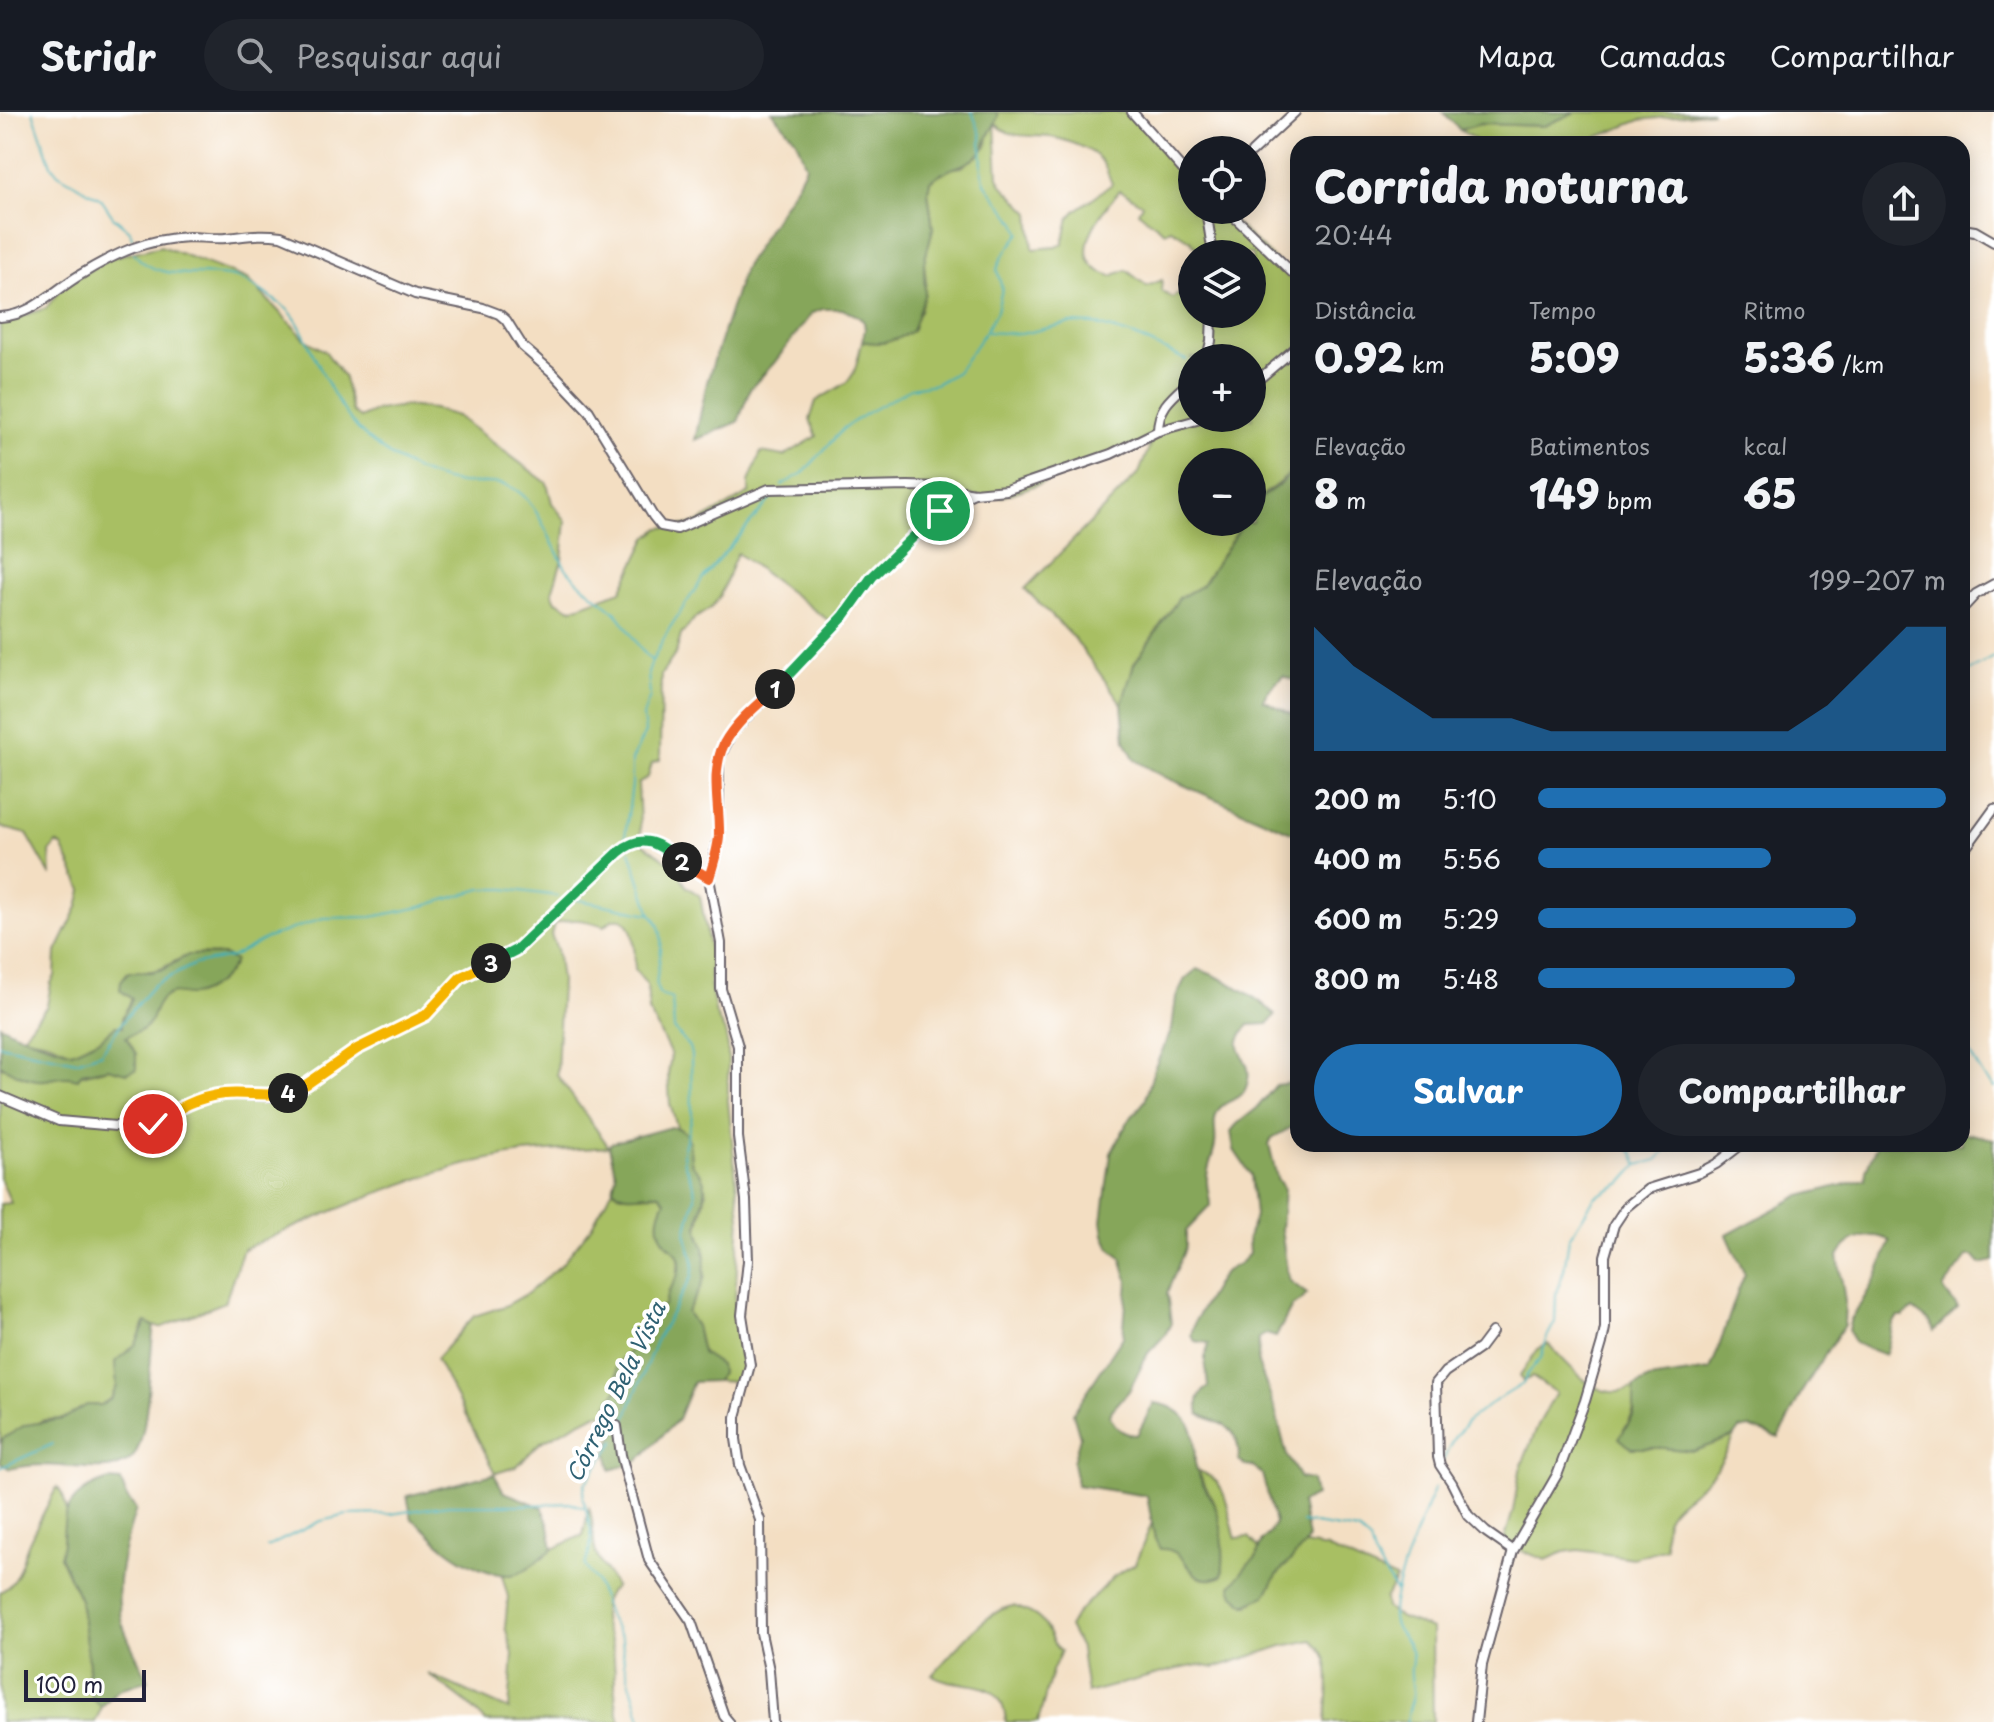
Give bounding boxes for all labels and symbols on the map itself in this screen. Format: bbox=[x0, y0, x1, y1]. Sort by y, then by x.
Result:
pin bbox=[906, 477, 974, 545]
pin: 1 bbox=[755, 669, 795, 709]
pin: 2 bbox=[662, 842, 702, 882]
pin: 3 bbox=[471, 943, 511, 983]
pin: 4 bbox=[268, 1073, 308, 1113]
pin bbox=[119, 1090, 187, 1158]
water label: Córrego Bela Vista bbox=[557, 1294, 673, 1487]
scale bar bbox=[24, 1666, 146, 1702]

